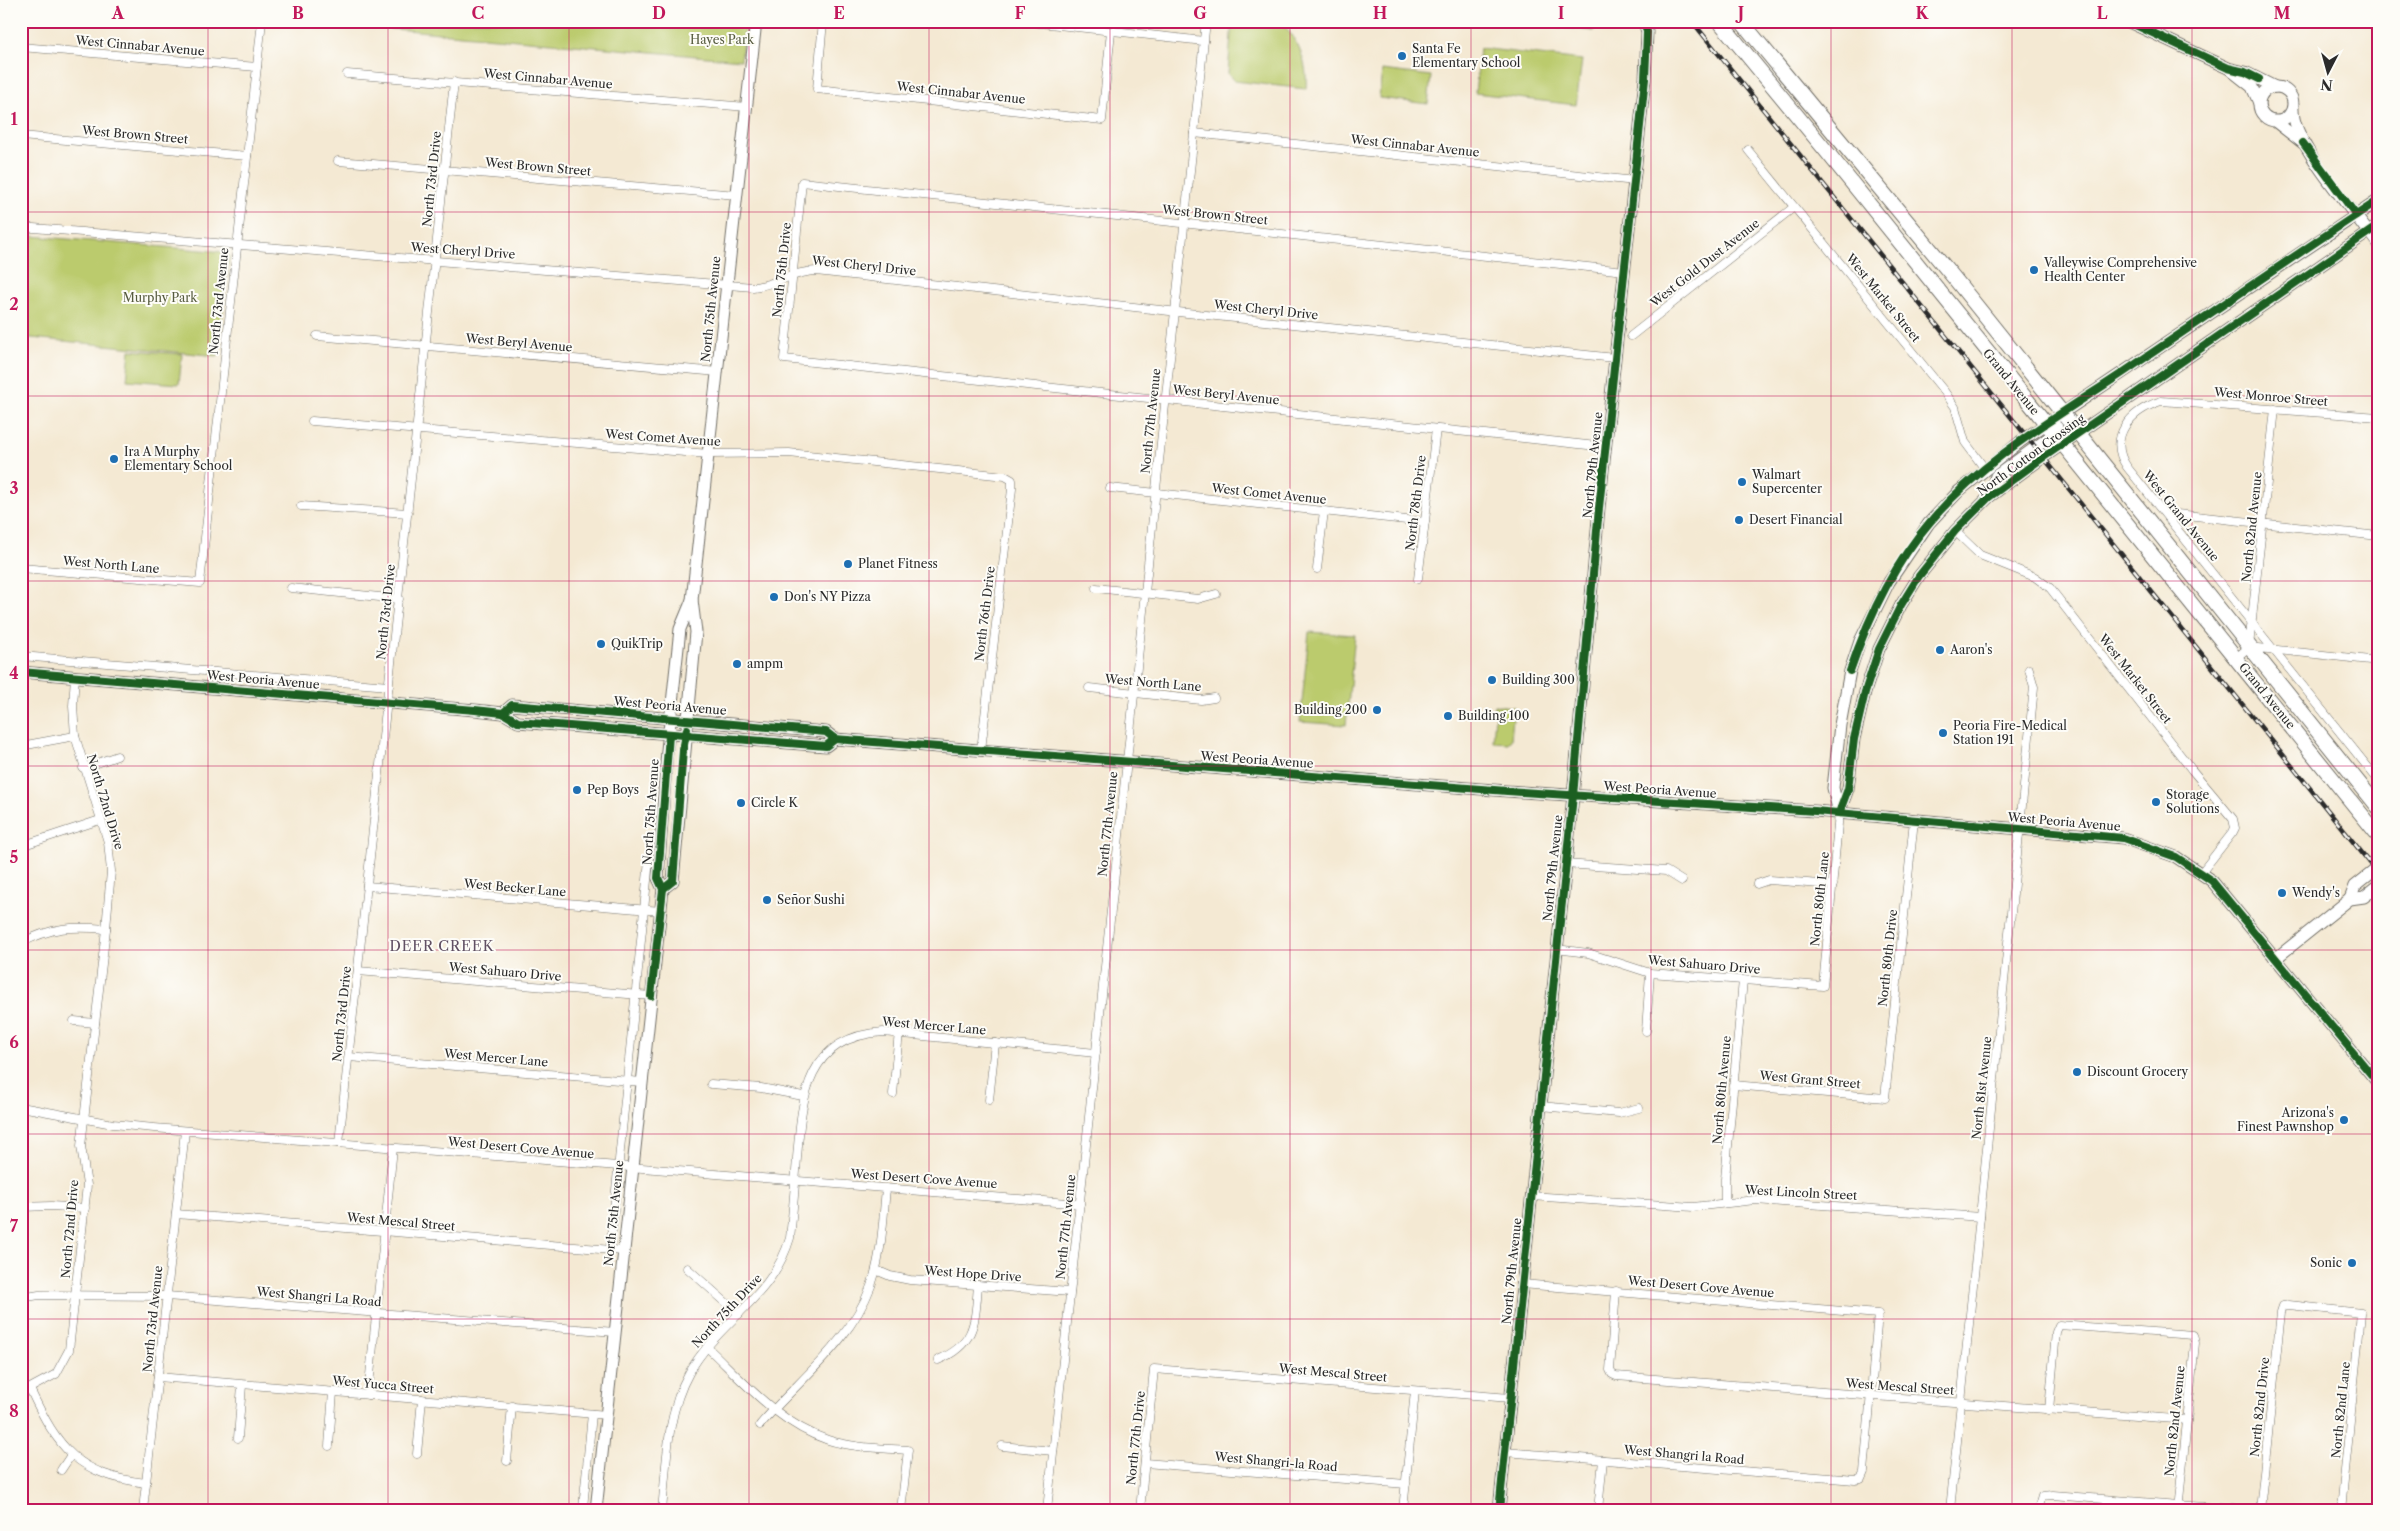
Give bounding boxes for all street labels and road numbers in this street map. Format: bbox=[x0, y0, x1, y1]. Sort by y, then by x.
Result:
street label: West Cinnabar Avenue bbox=[74, 32, 205, 59]
street label: West Cinnabar Avenue bbox=[482, 65, 613, 92]
street label: West Cinnabar Avenue bbox=[895, 78, 1026, 107]
street label: West Brown Street bbox=[80, 122, 189, 147]
street label: North 73rd Drive bbox=[419, 130, 444, 228]
street label: West Cinnabar Avenue bbox=[1349, 131, 1480, 160]
street label: West Brown Street bbox=[483, 154, 592, 179]
street label: West Brown Street bbox=[1160, 201, 1269, 228]
street label: West Gold Dust Avenue bbox=[1646, 215, 1762, 311]
street label: North 75th Drive bbox=[769, 221, 794, 318]
street label: West Cheryl Drive bbox=[409, 239, 516, 262]
street label: North 73rd Avenue bbox=[205, 247, 232, 355]
street label: West Market Street bbox=[1842, 250, 1924, 346]
street label: West Cheryl Drive bbox=[810, 252, 917, 278]
street label: North 75th Avenue bbox=[697, 255, 724, 363]
street label: West Cheryl Drive bbox=[1212, 296, 1319, 322]
street label: West Beryl Avenue bbox=[464, 330, 573, 355]
street label: Grand Avenue bbox=[1980, 345, 2043, 418]
street label: North 77th Avenue bbox=[1138, 367, 1164, 474]
street label: West Beryl Avenue bbox=[1171, 381, 1280, 408]
street label: West Monroe Street bbox=[2212, 384, 2329, 409]
street label: North Cotton Crossing bbox=[1974, 410, 2088, 499]
street label: North 79th Avenue bbox=[1579, 411, 1606, 519]
street label: West Comet Avenue bbox=[604, 426, 721, 449]
street label: North 78th Drive bbox=[1402, 454, 1429, 552]
street label: West Grand Avenue bbox=[2139, 466, 2223, 564]
street label: North 82nd Avenue bbox=[2238, 471, 2265, 583]
street label: West Comet Avenue bbox=[1210, 480, 1328, 507]
street label: West North Lane bbox=[61, 553, 160, 576]
street label: North 73rd Drive bbox=[373, 563, 398, 661]
street label: North 76th Drive bbox=[971, 565, 998, 662]
street label: West Market Street bbox=[2095, 630, 2175, 727]
street label: Grand Avenue bbox=[2236, 659, 2299, 732]
street label: West Peoria Avenue bbox=[205, 667, 320, 692]
street label: West North Lane bbox=[1103, 671, 1202, 694]
street label: West Peoria Avenue bbox=[612, 693, 727, 718]
street label: West Peoria Avenue bbox=[1199, 748, 1314, 771]
street label: North 72nd Drive bbox=[84, 752, 127, 852]
street label: North 75th Avenue bbox=[639, 758, 662, 866]
street label: North 77th Avenue bbox=[1095, 770, 1121, 877]
street label: West Peoria Avenue bbox=[1602, 778, 1717, 801]
street label: West Peoria Avenue bbox=[2006, 809, 2121, 834]
street label: North 79th Avenue bbox=[1539, 814, 1566, 922]
street label: North 80th Lane bbox=[1807, 851, 1832, 947]
street label: West Becker Lane bbox=[462, 875, 567, 899]
street label: North 80th Drive bbox=[1875, 908, 1900, 1007]
street label: West Sahuaro Drive bbox=[1646, 952, 1761, 977]
street label: West Sahuaro Drive bbox=[447, 959, 562, 984]
street label: North 73rd Drive bbox=[329, 965, 354, 1063]
street label: West Mercer Lane bbox=[880, 1013, 987, 1038]
street label: North 80th Avenue bbox=[1709, 1035, 1734, 1145]
street label: North 81st Avenue bbox=[1969, 1035, 1994, 1140]
street label: West Mercer Lane bbox=[442, 1045, 549, 1070]
street label: West Grant Street bbox=[1758, 1068, 1862, 1091]
street label: West Desert Cove Avenue bbox=[446, 1134, 595, 1161]
street label: North 75th Avenue bbox=[600, 1159, 627, 1267]
street label: West Desert Cove Avenue bbox=[849, 1166, 998, 1191]
street label: North 77th Avenue bbox=[1053, 1173, 1079, 1280]
street label: North 72nd Drive bbox=[58, 1179, 81, 1279]
street label: West Lincoln Street bbox=[1744, 1182, 1858, 1203]
street label: West Mescal Street bbox=[345, 1209, 457, 1234]
street label: North 79th Avenue bbox=[1498, 1217, 1525, 1325]
street label: West Hope Drive bbox=[923, 1263, 1022, 1284]
street label: North 73rd Avenue bbox=[139, 1265, 166, 1373]
street label: North 75th Drive bbox=[689, 1270, 765, 1351]
street label: West Desert Cove Avenue bbox=[1626, 1273, 1775, 1300]
street label: West Shangri La Road bbox=[255, 1283, 383, 1309]
street label: North 82nd Drive bbox=[2247, 1356, 2272, 1458]
street label: West Mescal Street bbox=[1277, 1360, 1389, 1385]
street label: North 82nd Lane bbox=[2328, 1360, 2353, 1459]
street label: North 82nd Avenue bbox=[2161, 1365, 2188, 1477]
street label: West Yucca Street bbox=[331, 1373, 435, 1396]
street label: West Mescal Street bbox=[1844, 1375, 1955, 1398]
street label: North 77th Drive bbox=[1123, 1390, 1148, 1486]
street label: West Shangri la Road bbox=[1622, 1442, 1746, 1467]
street label: West Shangri-la Road bbox=[1213, 1449, 1339, 1474]

